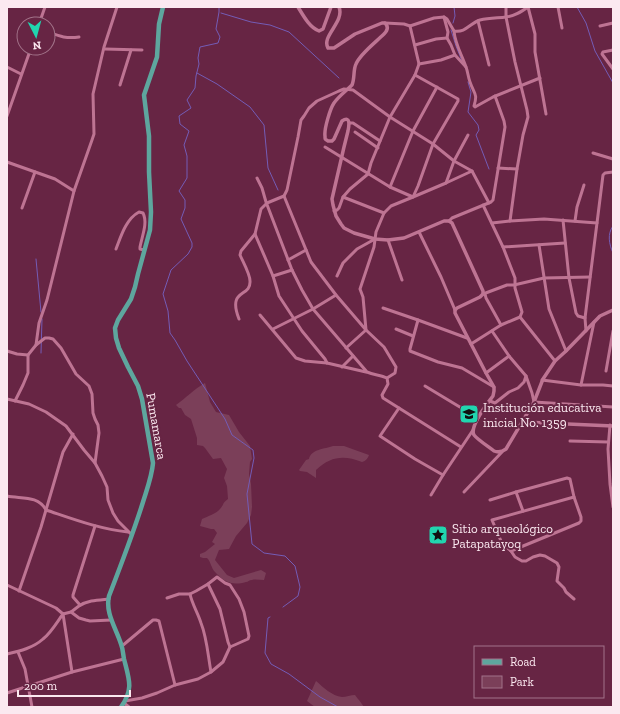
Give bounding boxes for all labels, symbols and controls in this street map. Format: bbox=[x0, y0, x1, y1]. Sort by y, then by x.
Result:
north arrow bbox=[16, 16, 56, 56]
text: N bbox=[32, 39, 42, 52]
street label: Pumamarca bbox=[143, 392, 170, 461]
place label: Institución educativa inicial No. 1359 bbox=[483, 400, 602, 430]
school or university icon: Institución educativa inicial No. 1359 bbox=[458, 403, 480, 425]
place label: Sitio arqueológico Patapatayoq bbox=[452, 521, 553, 551]
place icon: Sitio arqueológico Patapatayoq bbox=[427, 524, 449, 546]
legend bbox=[474, 646, 604, 698]
text: Road bbox=[510, 655, 536, 669]
scale bar bbox=[18, 672, 130, 698]
text: Park bbox=[510, 675, 535, 689]
text: 200 m bbox=[24, 679, 58, 693]

